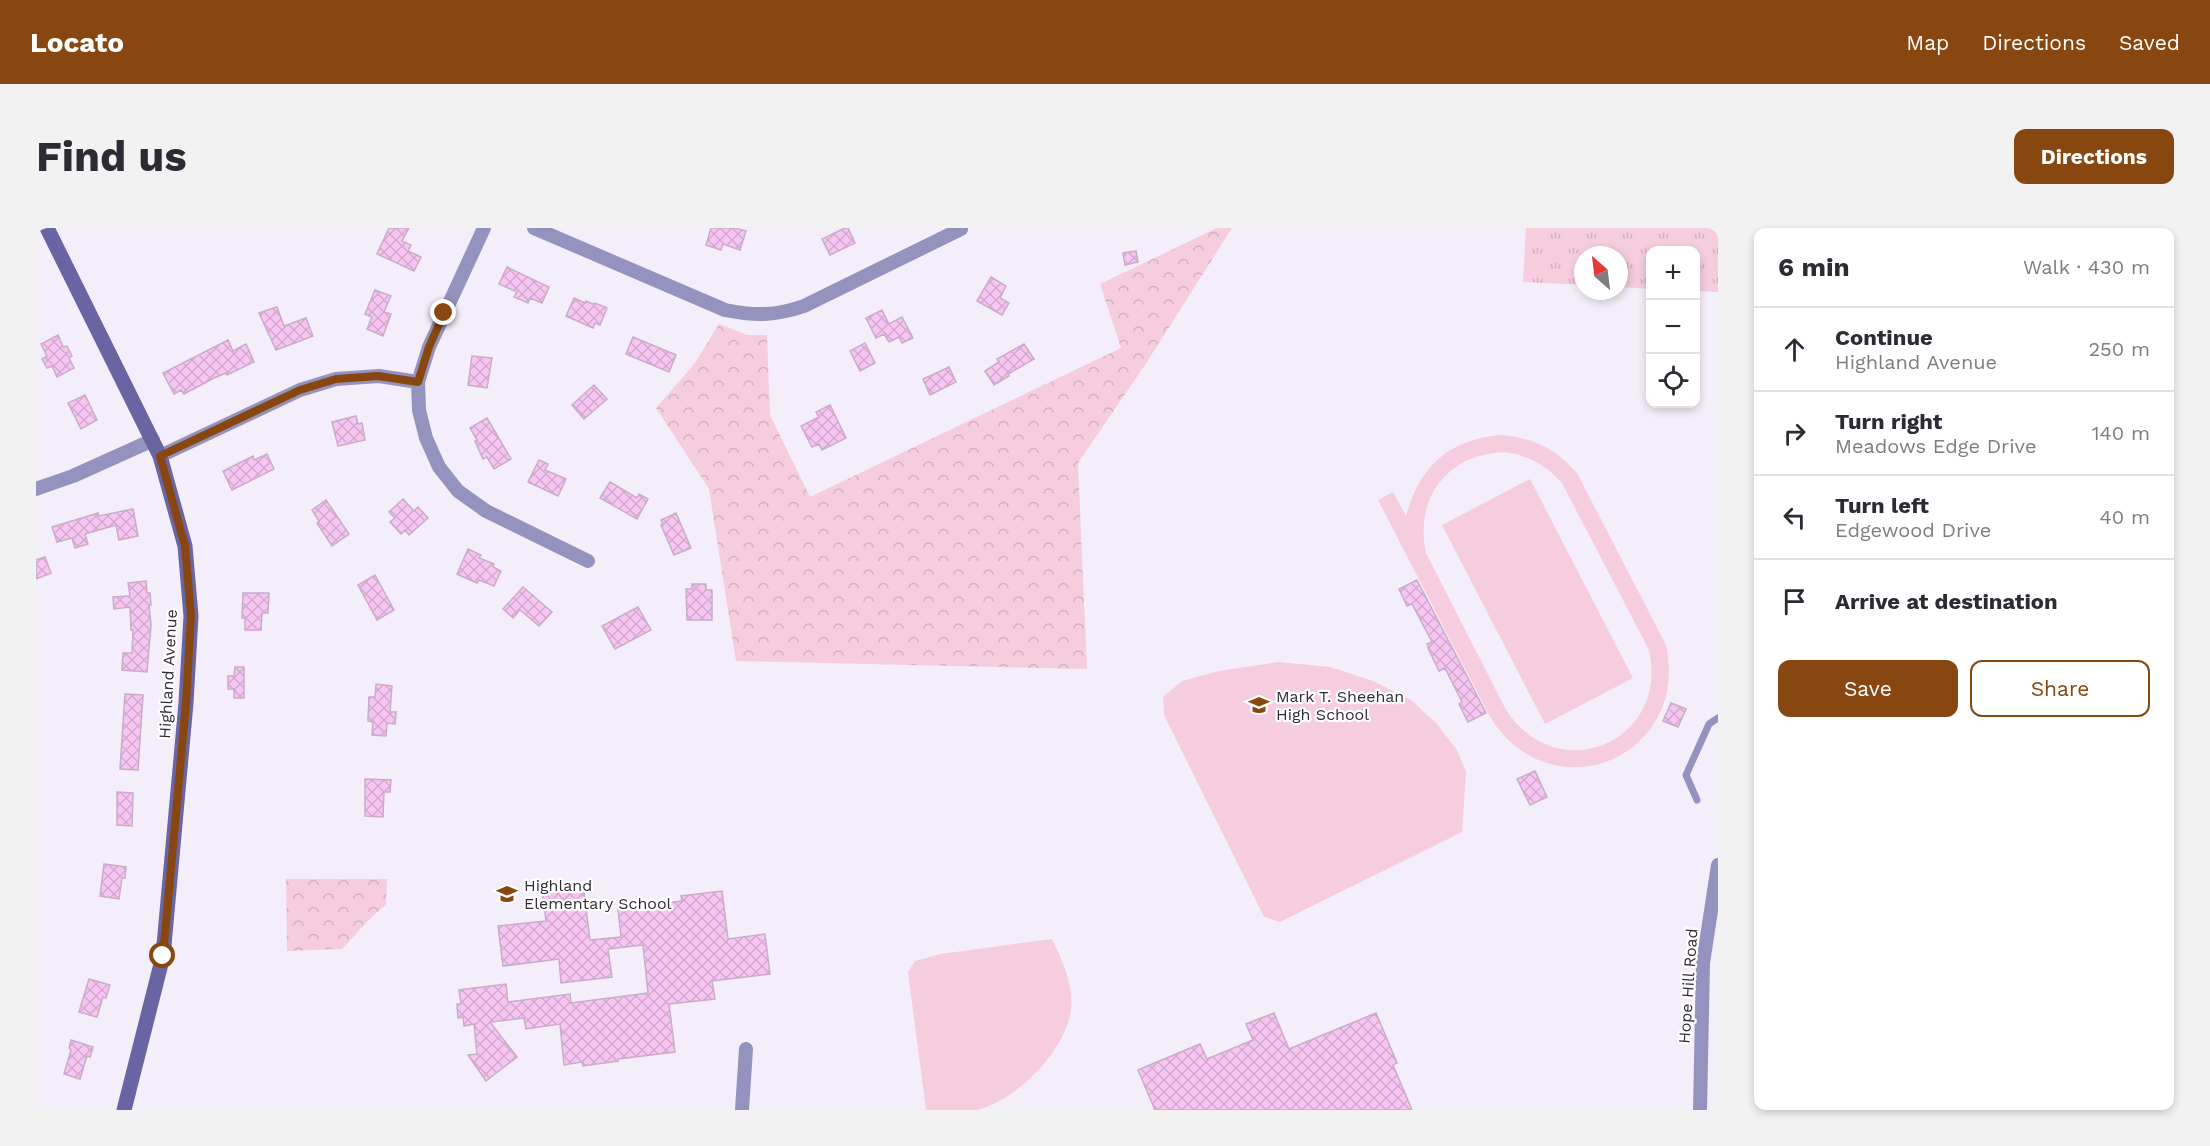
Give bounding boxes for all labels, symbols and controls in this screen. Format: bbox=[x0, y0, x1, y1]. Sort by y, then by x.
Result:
text: Locato bbox=[30, 26, 124, 59]
text: Map bbox=[1906, 30, 1949, 55]
text: Directions bbox=[1982, 30, 2086, 55]
text: Saved bbox=[2119, 30, 2180, 55]
button: Directions bbox=[2014, 129, 2174, 184]
text: Find us bbox=[36, 132, 187, 181]
north arrow bbox=[1574, 246, 1628, 300]
map controls bbox=[1646, 246, 1700, 408]
button: + bbox=[1646, 246, 1700, 300]
text: 6 min bbox=[1778, 252, 1850, 282]
text: Walk · 430 m bbox=[2023, 255, 2150, 279]
route end bbox=[430, 299, 456, 325]
button: − bbox=[1646, 300, 1700, 354]
text: Continue bbox=[1835, 325, 1933, 350]
icon: ahead bbox=[1778, 333, 1811, 366]
text: 250 m bbox=[2088, 337, 2150, 361]
text: Highland Avenue bbox=[1835, 350, 1997, 374]
button: locate bbox=[1646, 354, 1700, 408]
text: Turn right bbox=[1835, 409, 1942, 434]
icon: right bbox=[1778, 417, 1811, 450]
text: 140 m bbox=[2092, 421, 2150, 445]
text: Meadows Edge Drive bbox=[1835, 434, 2037, 458]
text: Turn left bbox=[1835, 493, 1929, 518]
icon: left bbox=[1778, 501, 1811, 534]
text: 40 m bbox=[2099, 505, 2150, 529]
text: Edgewood Drive bbox=[1835, 518, 1991, 542]
icon: arrive bbox=[1778, 585, 1811, 618]
text: Arrive at destination bbox=[1835, 589, 2058, 614]
street label: Highland Avenue bbox=[155, 609, 181, 739]
button: Save bbox=[1778, 660, 1958, 717]
button: Share bbox=[1970, 660, 2150, 717]
place label: Mark T. Sheehan High School bbox=[1276, 687, 1404, 724]
school or university icon: Mark T. Sheehan High School bbox=[1247, 693, 1271, 717]
place label: Highland Elementary School bbox=[524, 876, 672, 913]
school or university icon: Highland Elementary School bbox=[495, 882, 519, 906]
street label: Hope Hill Road bbox=[1674, 928, 1702, 1044]
route start bbox=[149, 942, 175, 968]

